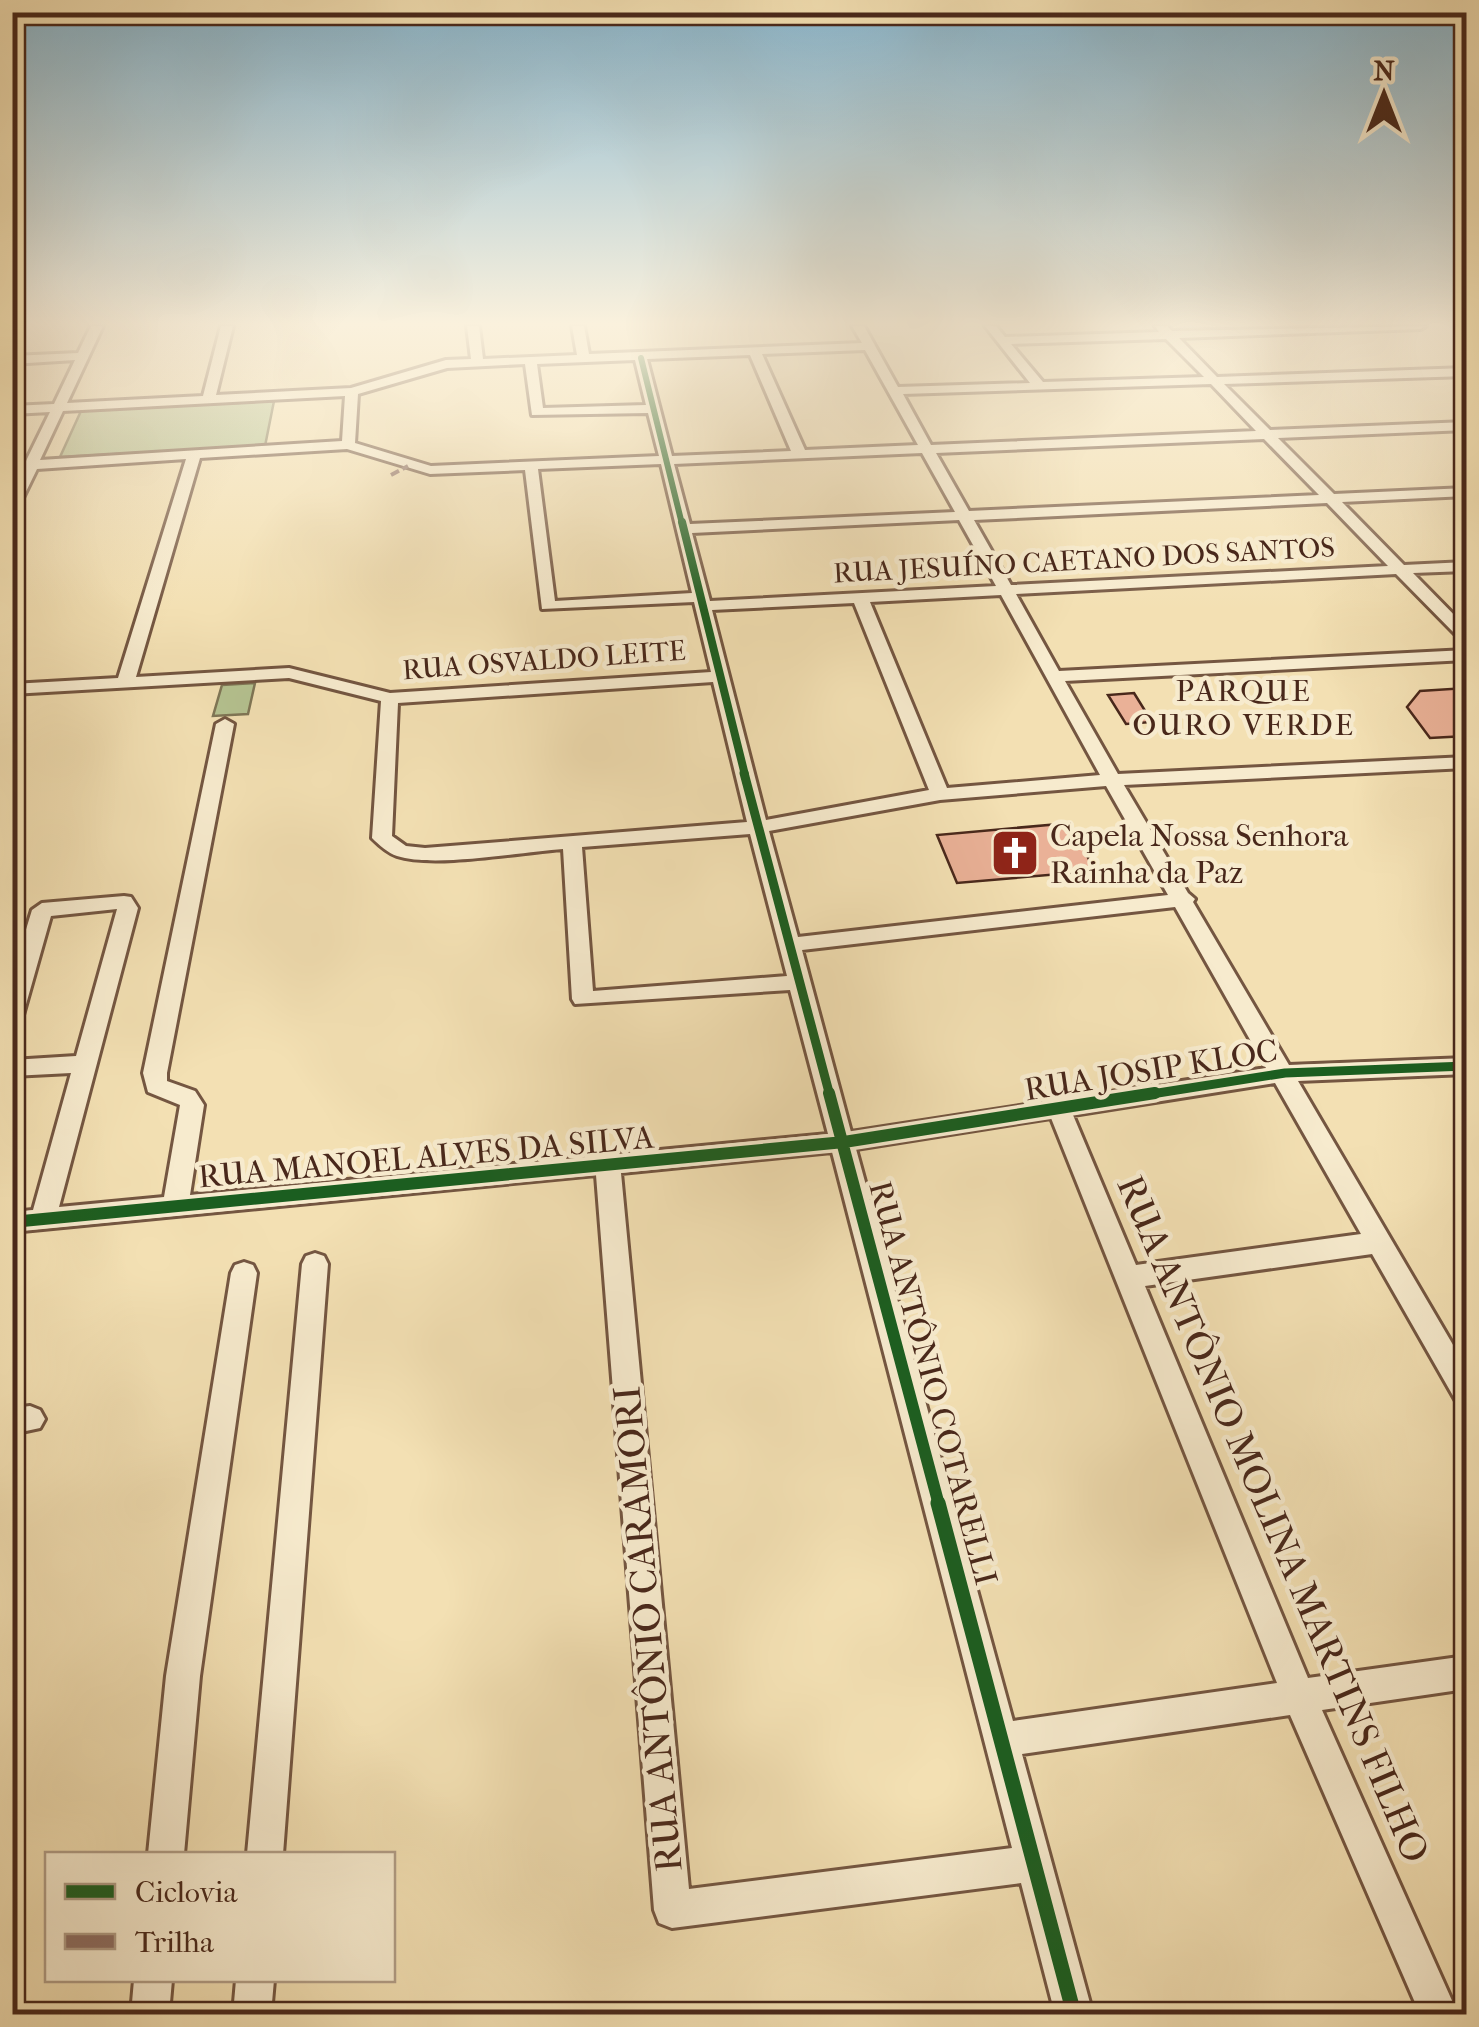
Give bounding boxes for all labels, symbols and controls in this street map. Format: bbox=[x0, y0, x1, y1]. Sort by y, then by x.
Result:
north arrow bbox=[1334, 45, 1434, 145]
text: N bbox=[1373, 54, 1395, 87]
street label: RUA JESUÍNO CAETANO DOS SANTOS bbox=[832, 530, 1336, 590]
street label: RUA OSVALDO LEITE bbox=[401, 634, 687, 686]
district label: PARQUE OURO VERDE bbox=[1132, 674, 1356, 743]
place label: Capela Nossa Senhora Rainha da Paz bbox=[1050, 817, 1349, 891]
church icon: Capela Nossa Senhora Rainha da Paz bbox=[989, 827, 1041, 879]
street label: RUA JOSIP KLOC bbox=[1022, 1032, 1280, 1108]
street label: RUA MANOEL ALVES DA SILVA bbox=[197, 1119, 656, 1195]
street label: RUA ANTÔNIO MOLINA MARTINS FILHO bbox=[1107, 1169, 1439, 1869]
street label: RUA ANTÔNIO COTARELLI bbox=[861, 1177, 1005, 1589]
street label: RUA ANTÔNIO CARAMORI bbox=[604, 1384, 692, 1874]
legend bbox=[45, 1852, 395, 1982]
text: Ciclovia bbox=[135, 1875, 238, 1910]
text: Trilha bbox=[135, 1925, 215, 1960]

